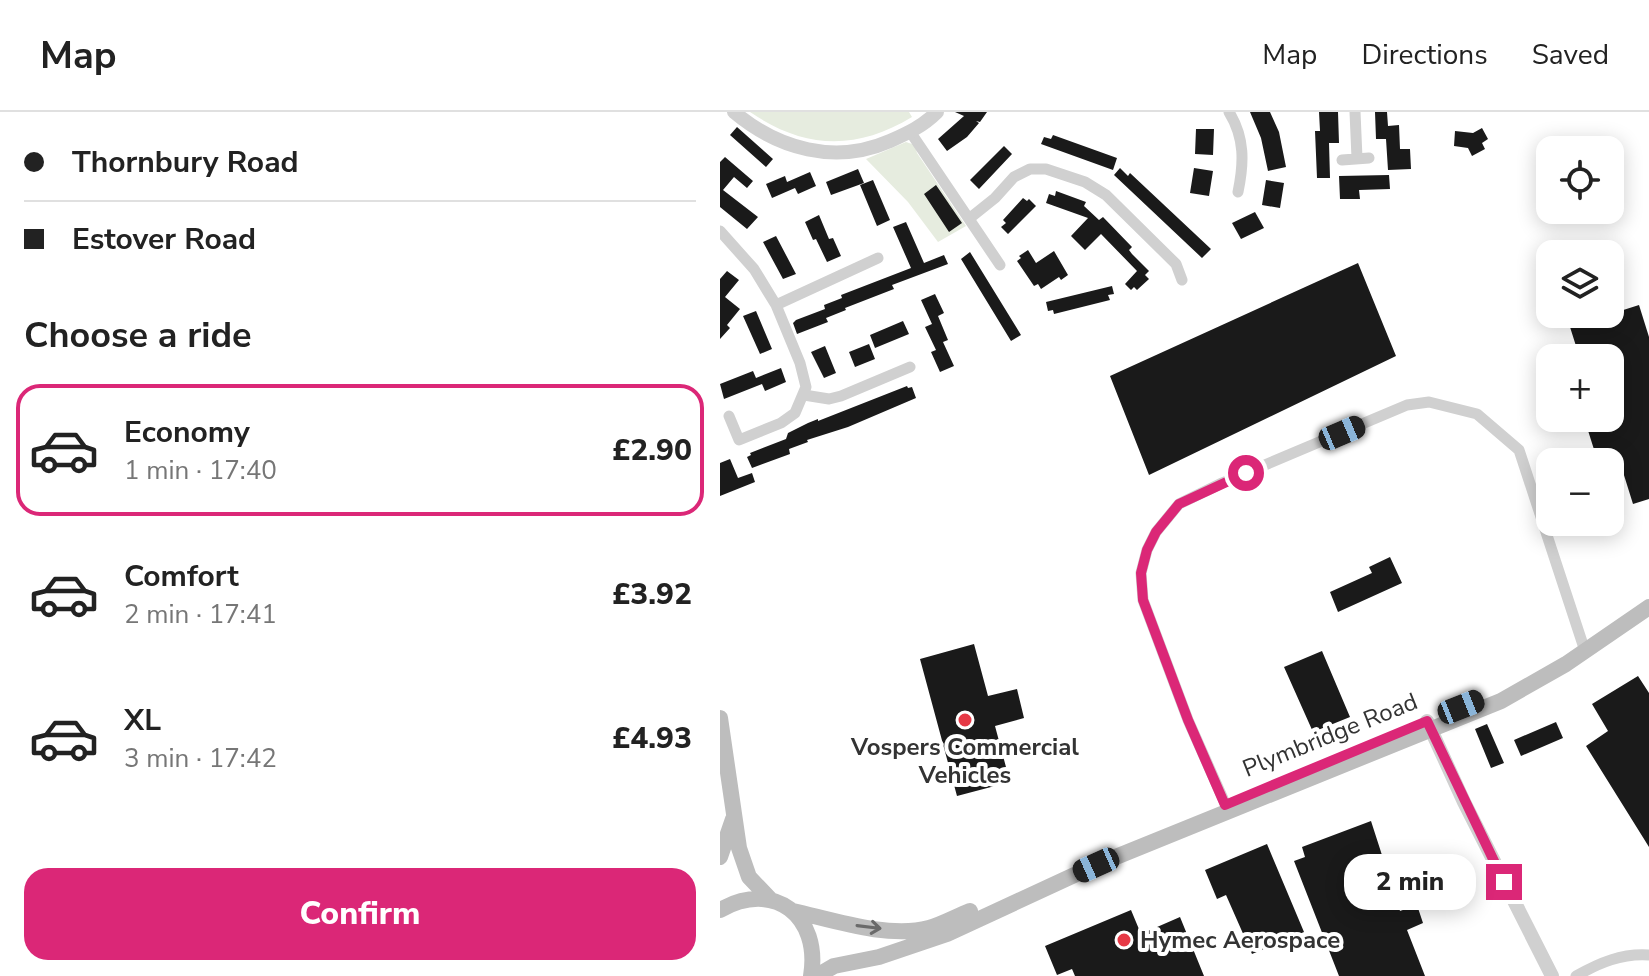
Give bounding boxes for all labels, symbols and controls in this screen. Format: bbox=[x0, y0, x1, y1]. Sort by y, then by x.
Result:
text: Map bbox=[40, 30, 117, 81]
text: Map bbox=[1262, 36, 1317, 74]
text: Directions bbox=[1361, 36, 1488, 74]
text: Saved bbox=[1532, 36, 1609, 74]
map controls bbox=[1536, 136, 1624, 536]
button: locate bbox=[1536, 136, 1624, 224]
text: Thornbury Road bbox=[72, 142, 299, 183]
text: Estover Road bbox=[72, 219, 256, 260]
button: layers bbox=[1536, 240, 1624, 328]
text: Choose a ride bbox=[24, 311, 252, 360]
button: + bbox=[1536, 344, 1624, 432]
text: Economy bbox=[124, 412, 250, 453]
car bbox=[1315, 413, 1369, 453]
icon: car bbox=[28, 414, 100, 486]
text: £2.90 bbox=[612, 430, 692, 471]
button: − bbox=[1536, 448, 1624, 536]
text: 1 min · 17:40 bbox=[124, 453, 277, 488]
route start bbox=[1228, 455, 1264, 491]
text: Comfort bbox=[124, 556, 239, 597]
icon: car bbox=[28, 558, 100, 630]
text: £3.92 bbox=[612, 574, 692, 615]
text: 2 min · 17:41 bbox=[124, 597, 277, 632]
street label: Plymbridge Road bbox=[1238, 685, 1422, 785]
car bbox=[1434, 687, 1488, 727]
text: XL bbox=[124, 700, 161, 741]
icon: car bbox=[28, 702, 100, 774]
marker: Vospers Commercial Vehicles bbox=[956, 711, 974, 729]
text: £4.93 bbox=[612, 718, 692, 759]
place label: Vospers Commercial Vehicles bbox=[850, 731, 1079, 791]
text: 3 min · 17:42 bbox=[124, 741, 277, 776]
car bbox=[1069, 844, 1123, 886]
callout: 2 min bbox=[1344, 854, 1476, 910]
text: 2 min bbox=[1376, 864, 1444, 899]
route end bbox=[1486, 864, 1522, 900]
button: Confirm bbox=[24, 868, 696, 960]
one-way arrow bbox=[856, 920, 881, 935]
place label: Hymec Aerospace bbox=[1140, 924, 1340, 956]
marker: Hymec Aerospace bbox=[1115, 931, 1133, 949]

